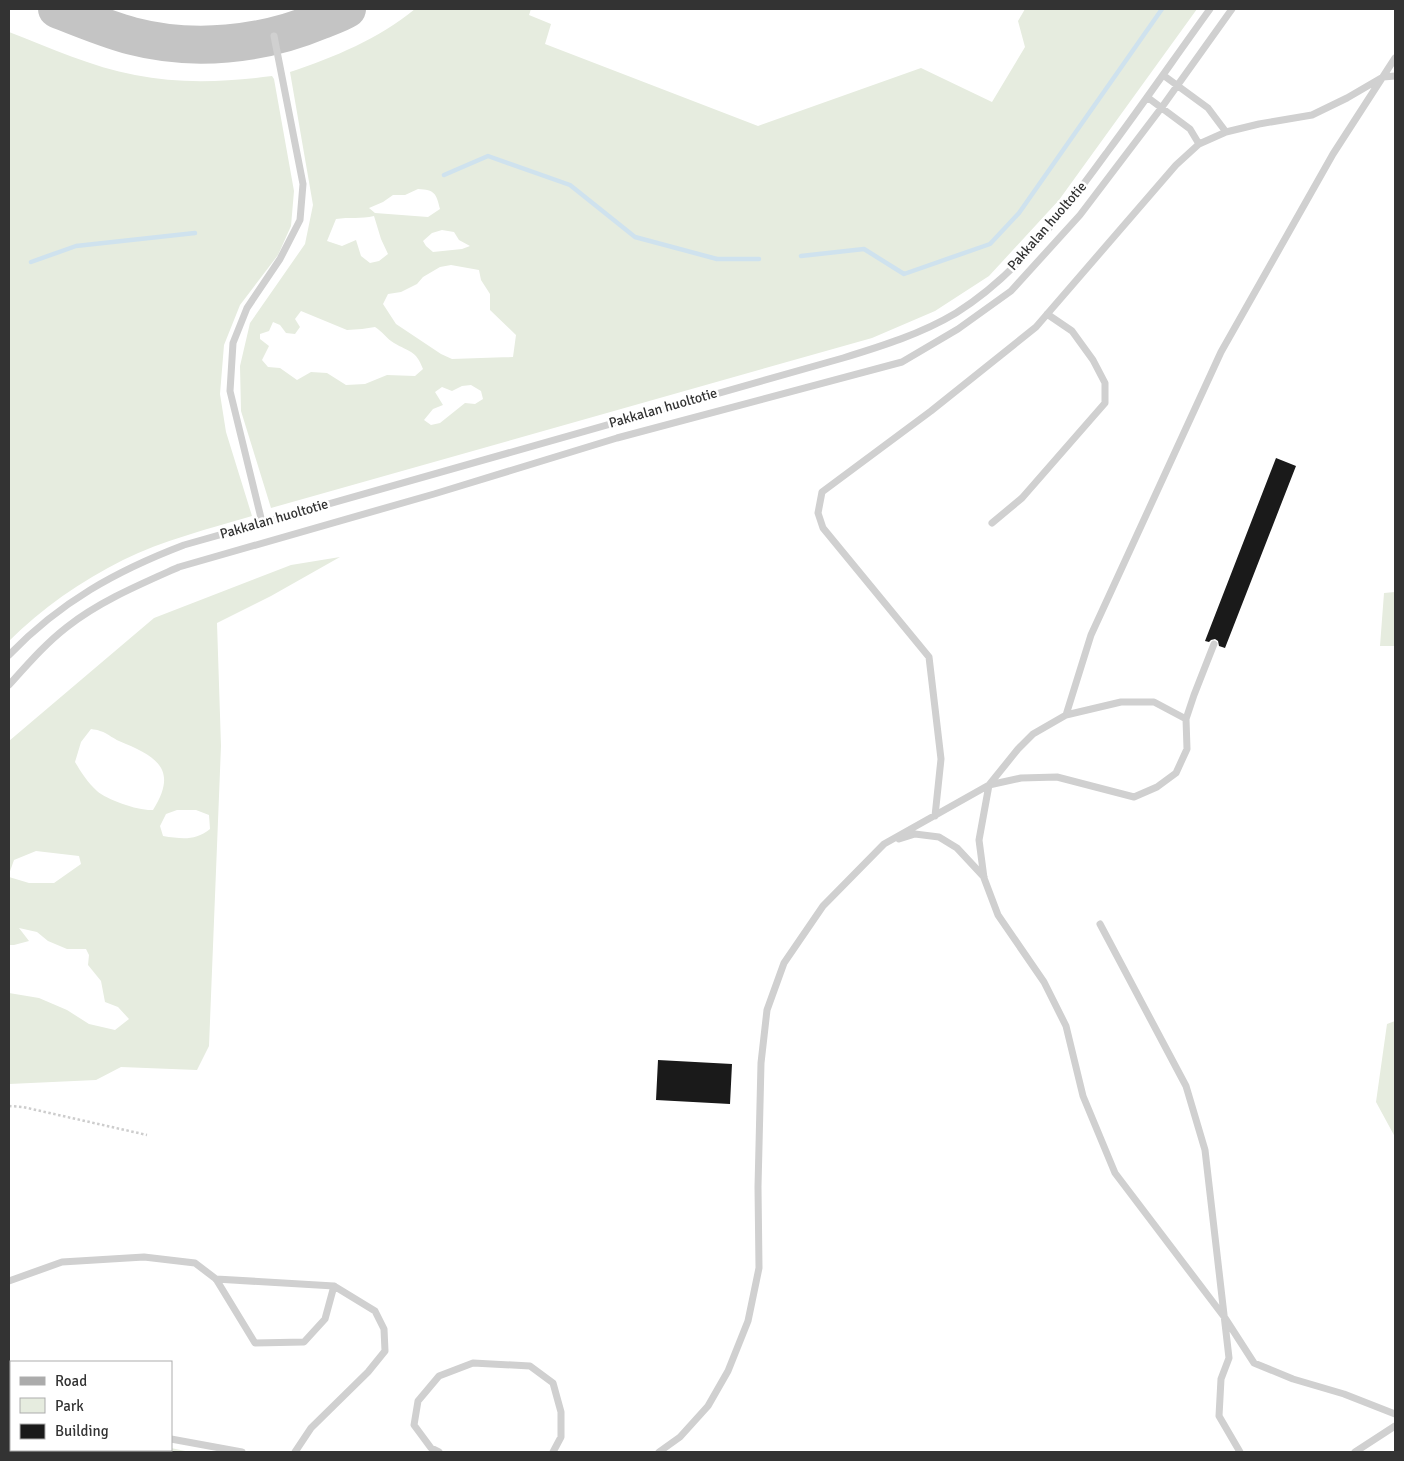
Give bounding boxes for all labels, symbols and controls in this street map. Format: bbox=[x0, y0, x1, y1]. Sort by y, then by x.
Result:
street label: Pakkalan huoltotie bbox=[1004, 178, 1090, 274]
street label: Pakkalan huoltotie bbox=[607, 384, 719, 432]
street label: Pakkalan huoltotie bbox=[218, 495, 330, 543]
legend bbox=[10, 1361, 172, 1451]
text: Road bbox=[55, 1372, 87, 1390]
text: Park bbox=[55, 1397, 84, 1415]
text: Building bbox=[55, 1422, 109, 1440]

